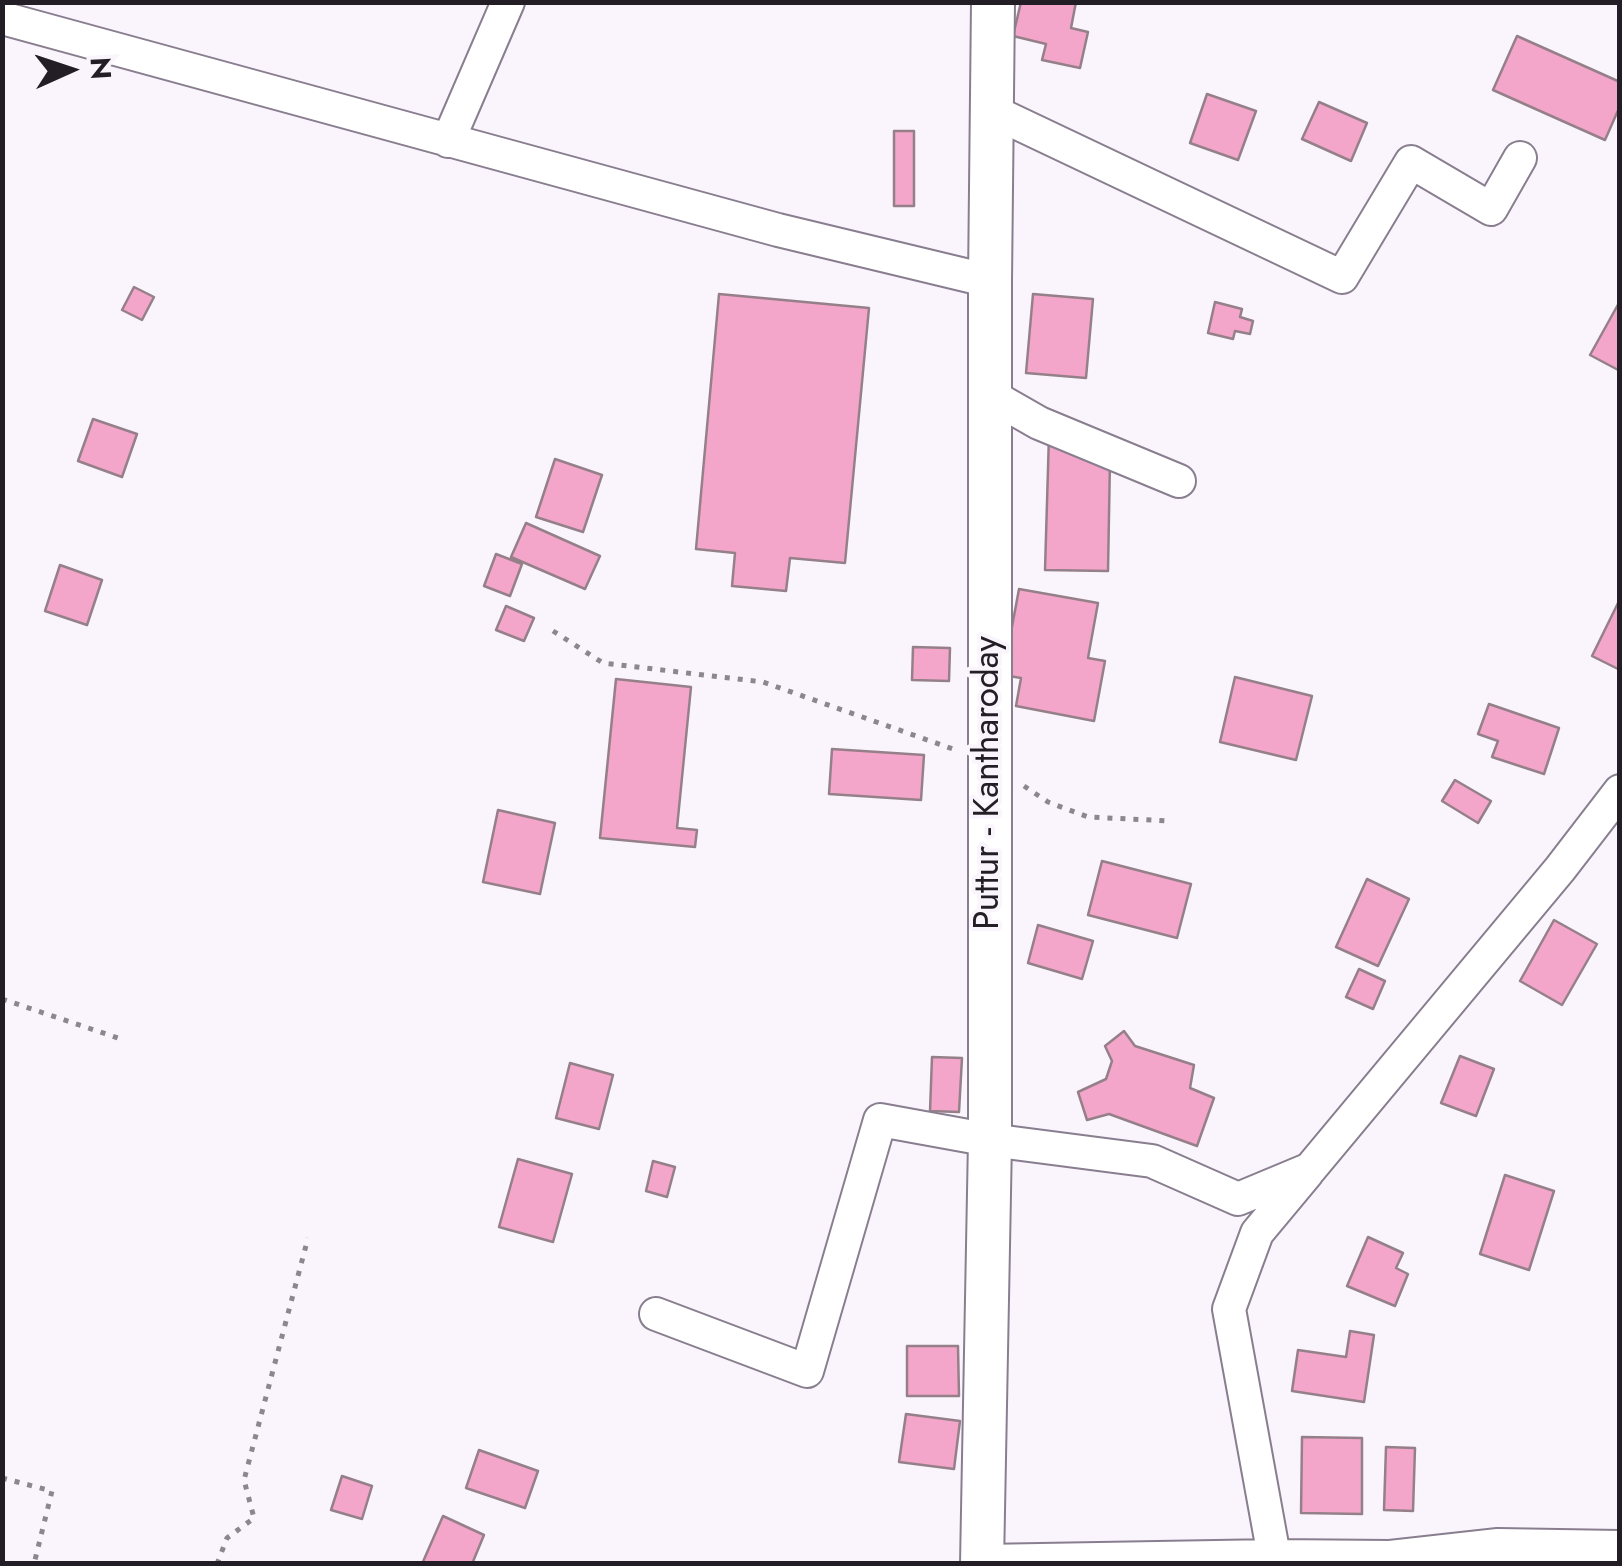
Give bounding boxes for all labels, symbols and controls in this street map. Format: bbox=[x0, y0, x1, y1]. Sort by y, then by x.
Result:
north arrow bbox=[20, 20, 120, 120]
text: N bbox=[79, 56, 122, 81]
street label: Puttur - Kantharoday bbox=[969, 636, 1011, 930]

